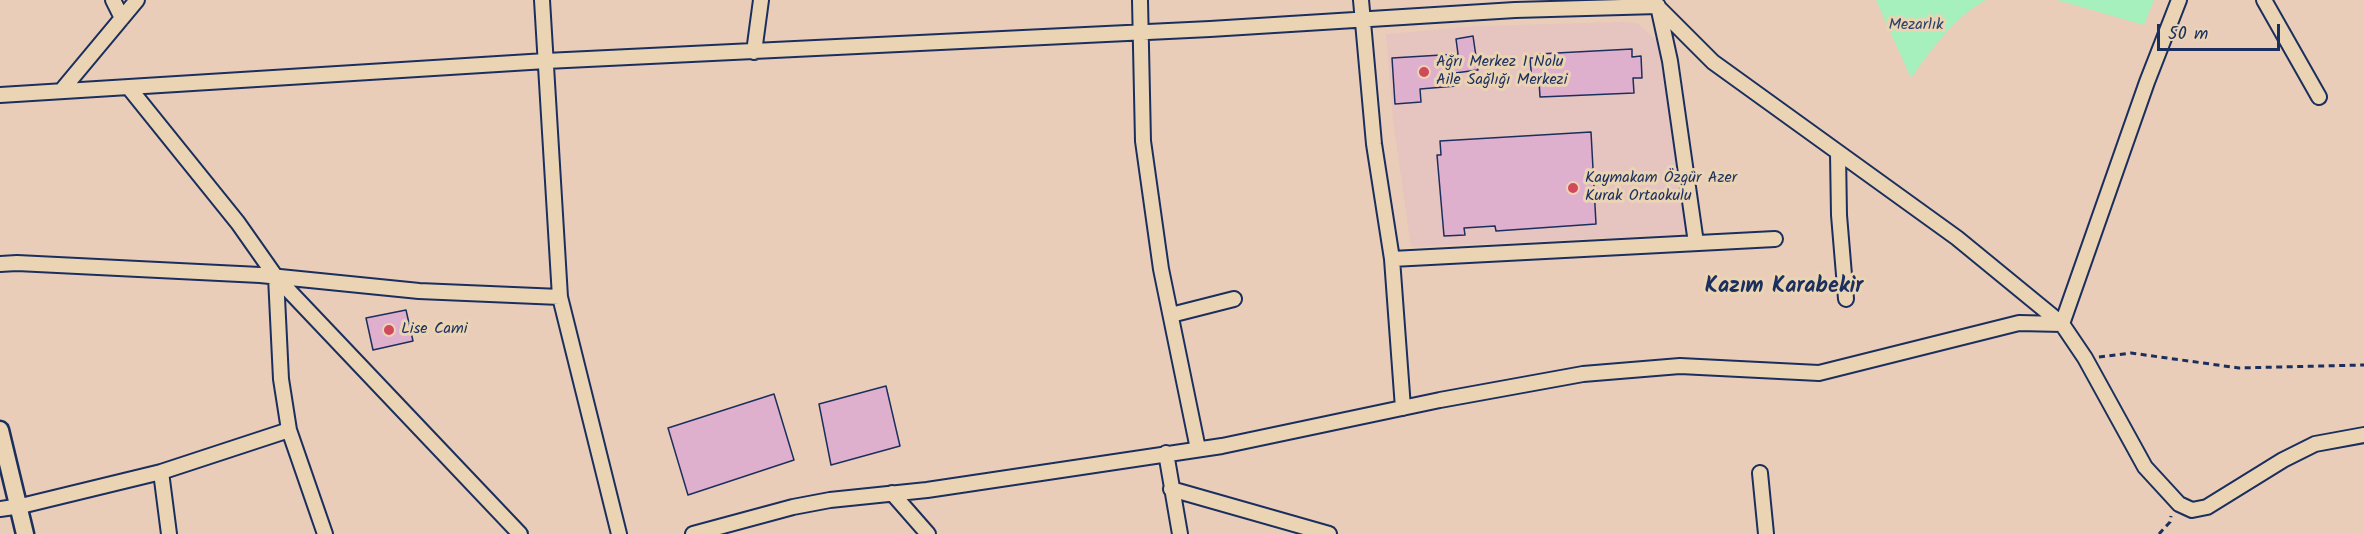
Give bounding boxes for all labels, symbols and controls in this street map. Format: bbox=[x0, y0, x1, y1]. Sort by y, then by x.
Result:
scale bar bbox=[2160, 12, 2283, 50]
park label: Mezarlık bbox=[1888, 16, 1944, 36]
text: 50 m bbox=[2168, 20, 2208, 49]
place label: Ağrı Merkez 1 Nolu Aile Sağlığı Merkezi bbox=[1436, 53, 1567, 91]
marker: Ağrı Merkez 1 Nolu Aile Sağlığı Merkezi bbox=[1417, 65, 1431, 79]
place label: Kaymakam Özgür Azer Kurak Ortaokulu bbox=[1585, 169, 1737, 207]
marker: Kaymakam Özgür Azer Kurak Ortaokulu bbox=[1566, 181, 1580, 195]
district label: Kazım Karabekir bbox=[1705, 275, 1863, 301]
place label: Lise Cami bbox=[401, 320, 468, 340]
marker: Lise Cami bbox=[382, 323, 396, 337]

